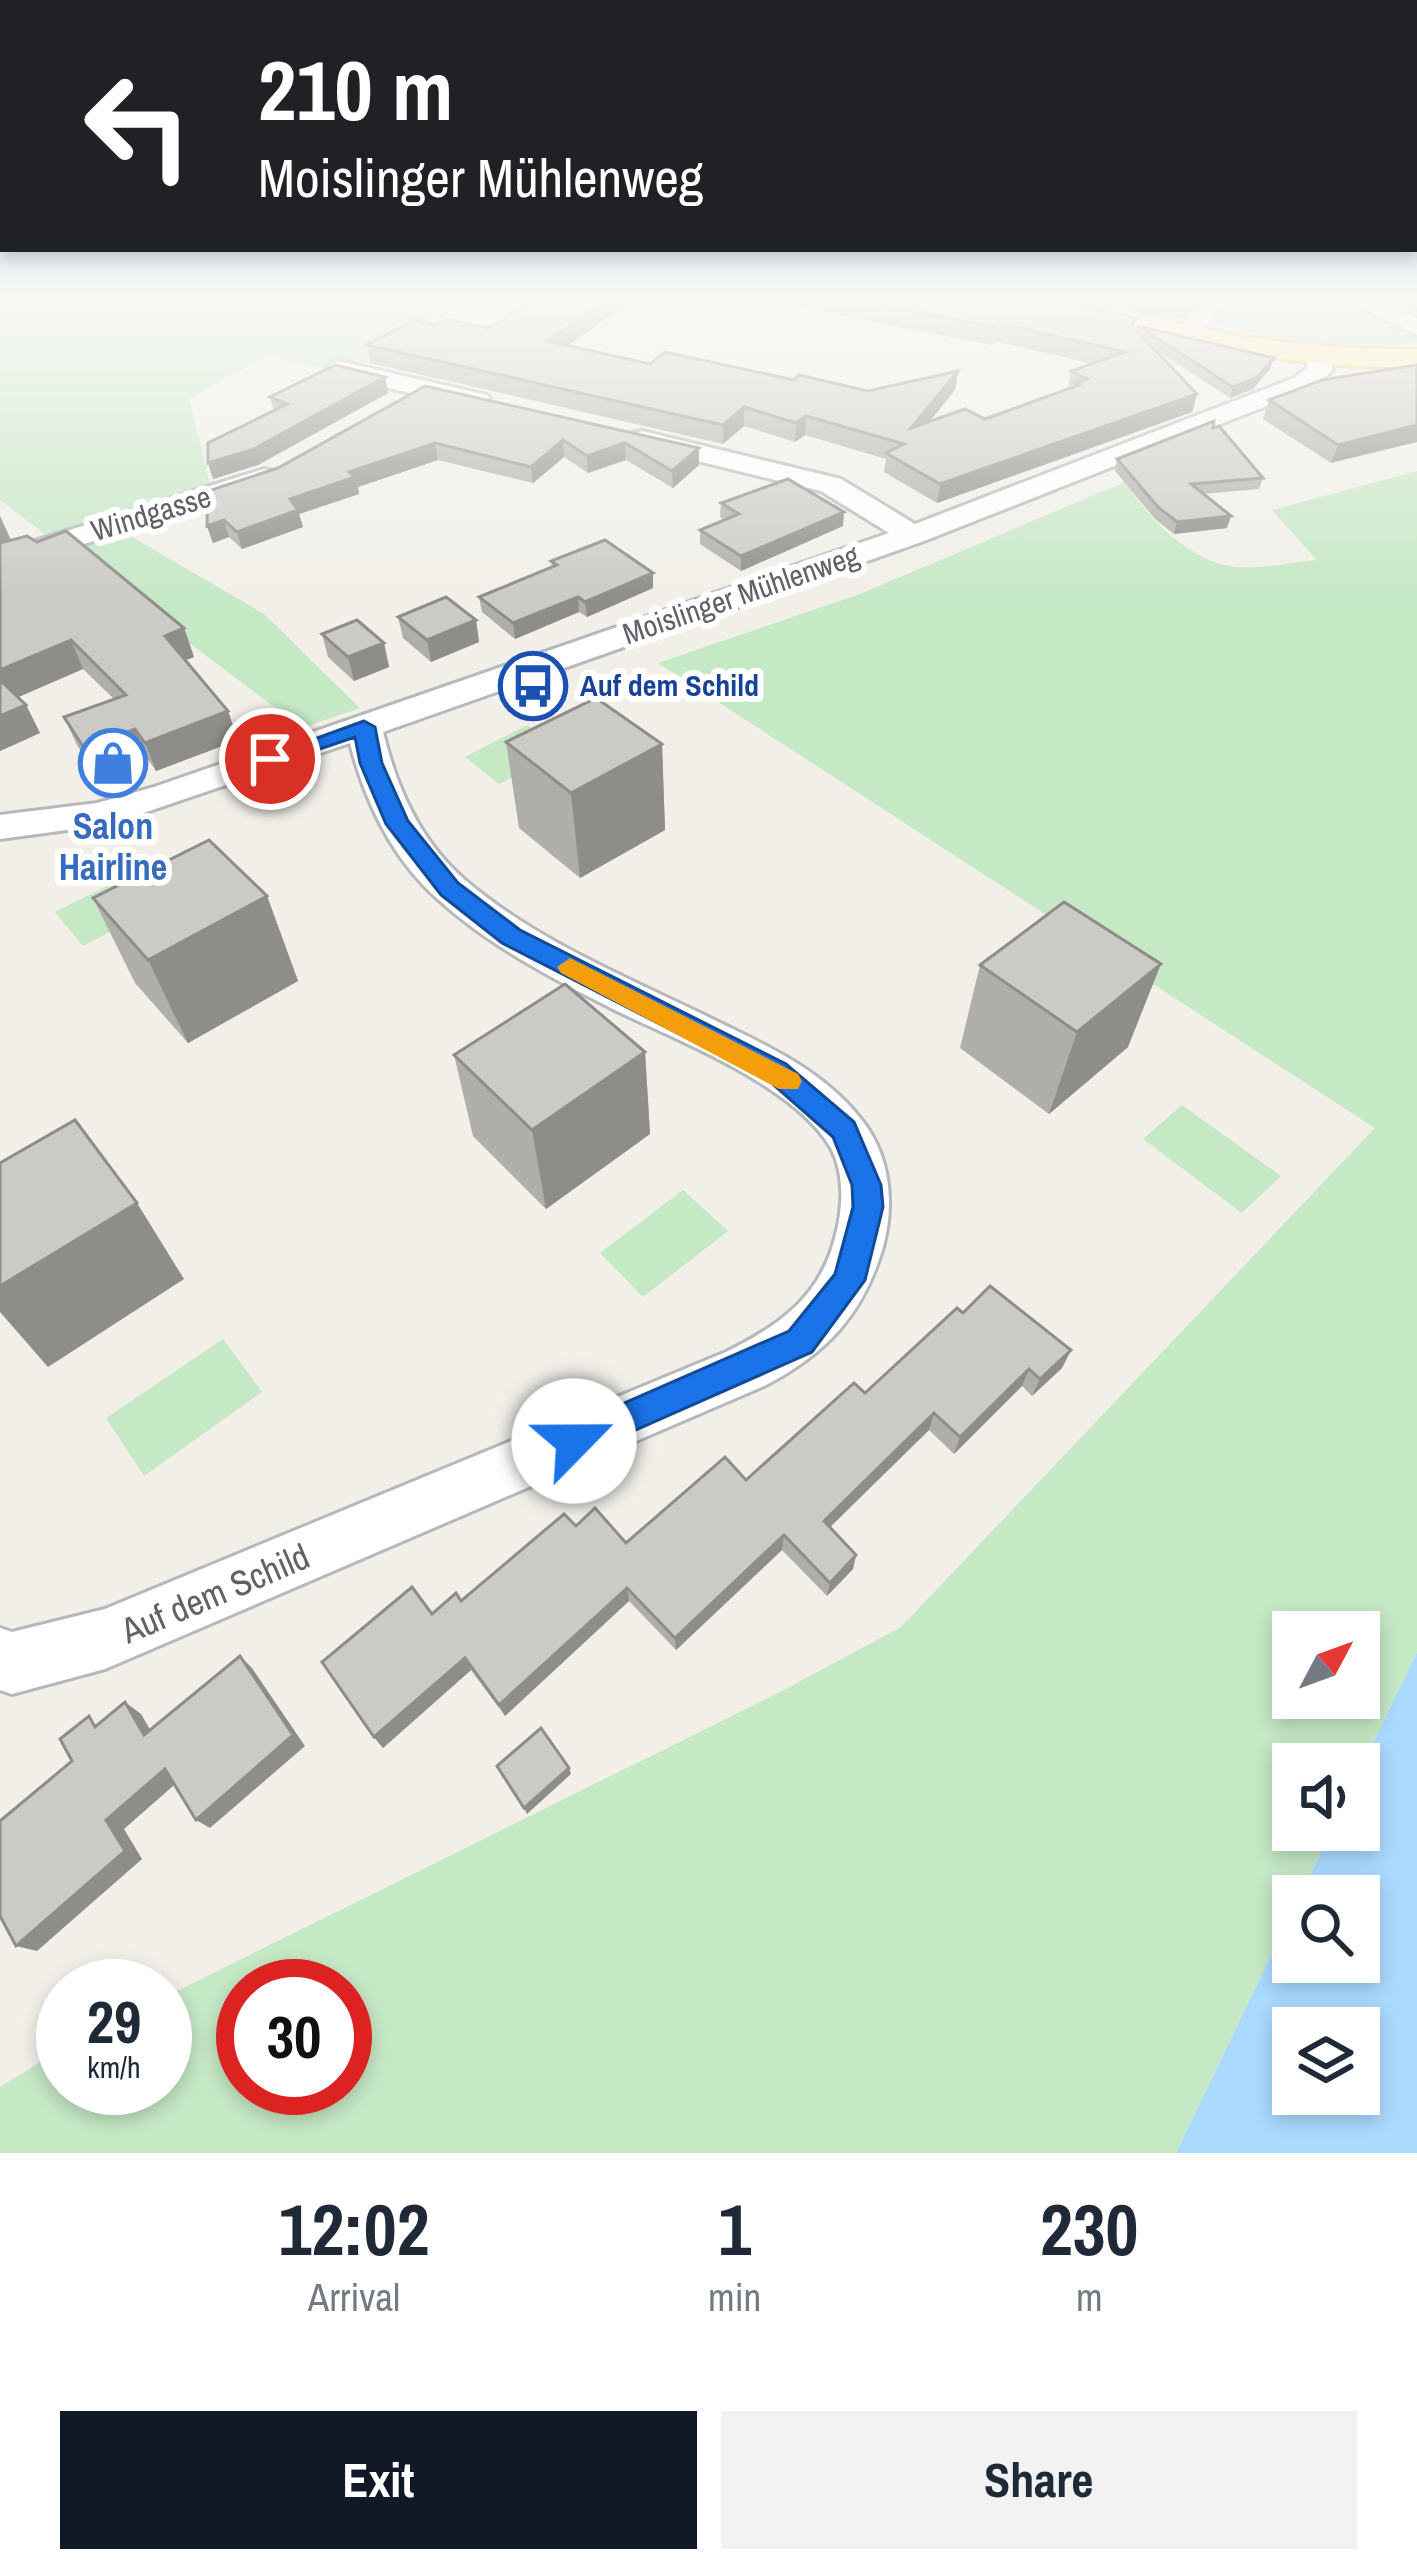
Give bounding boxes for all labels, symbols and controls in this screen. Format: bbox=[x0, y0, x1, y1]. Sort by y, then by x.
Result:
text: 210 m bbox=[258, 33, 453, 146]
icon: left bbox=[60, 48, 216, 204]
text: Moislinger Mühlenweg bbox=[258, 141, 703, 214]
street label: Windgasse bbox=[86, 476, 215, 550]
street label: Moislinger Mühlenweg bbox=[617, 535, 864, 653]
bus stop icon: Auf dem Schild bbox=[498, 651, 568, 721]
place label: Auf dem Schild bbox=[580, 665, 759, 705]
pin bbox=[219, 708, 321, 810]
icon: arrive bbox=[237, 726, 303, 792]
shop icon: Salon Hairline bbox=[78, 728, 148, 798]
place label: Salon Hairline bbox=[59, 802, 167, 891]
position arrow bbox=[511, 1378, 637, 1504]
street label: Auf dem Schild bbox=[113, 1532, 317, 1655]
north arrow bbox=[1272, 1611, 1380, 1719]
map controls bbox=[1272, 1611, 1380, 2115]
button: sound bbox=[1272, 1743, 1380, 1851]
button: search bbox=[1272, 1875, 1380, 1983]
speed limit sign: 30 bbox=[216, 1959, 372, 2115]
text: 29 bbox=[87, 1981, 141, 2062]
button: layers bbox=[1272, 2007, 1380, 2115]
text: km/h bbox=[87, 2047, 141, 2087]
text: 12:02 bbox=[279, 2180, 430, 2277]
text: 1 bbox=[718, 2180, 751, 2277]
text: 230 bbox=[1040, 2180, 1138, 2277]
text: Arrival bbox=[308, 2271, 400, 2323]
text: min bbox=[708, 2271, 761, 2323]
text: m bbox=[1076, 2271, 1103, 2323]
button: Exit bbox=[60, 2411, 697, 2549]
button: Share bbox=[721, 2411, 1357, 2549]

